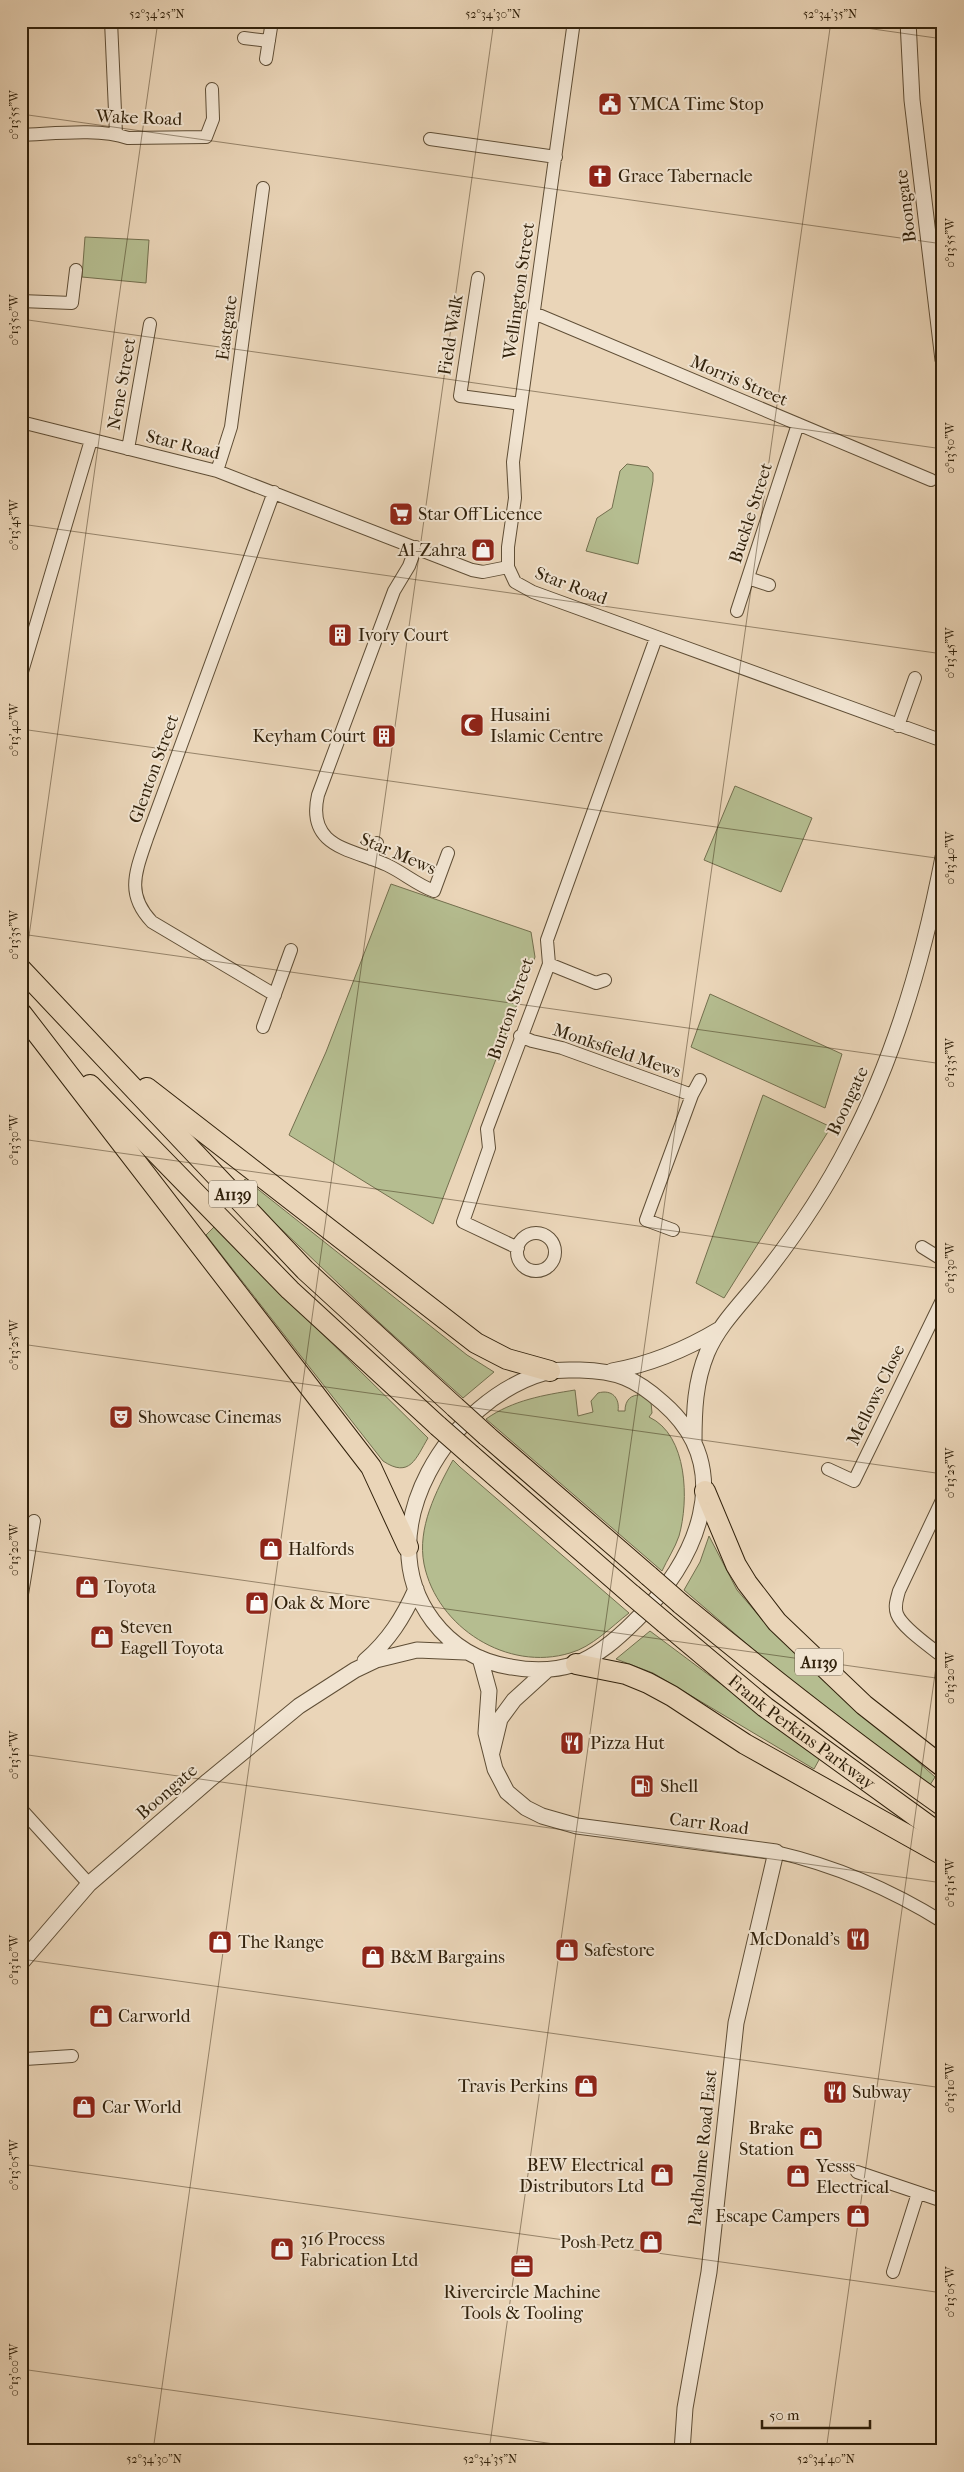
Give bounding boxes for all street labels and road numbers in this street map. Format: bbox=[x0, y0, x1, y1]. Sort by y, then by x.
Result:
street label: Wake Road bbox=[94, 106, 183, 130]
street label: Boongate bbox=[891, 168, 921, 244]
street label: Wellington Street bbox=[499, 221, 539, 362]
street label: Field Walk bbox=[434, 293, 468, 377]
street label: Eastgate bbox=[212, 294, 242, 362]
street label: Nene Street bbox=[104, 336, 141, 432]
street label: Morris Street bbox=[687, 351, 791, 411]
street label: Star Road bbox=[144, 426, 222, 464]
street label: Buckle Street bbox=[725, 460, 777, 566]
street label: Star Road bbox=[532, 563, 610, 609]
street label: Glenton Street bbox=[125, 711, 184, 826]
street label: Star Mews bbox=[357, 829, 440, 880]
street label: Burton Street bbox=[484, 955, 539, 1063]
street label: Monksfield Mews bbox=[550, 1019, 684, 1083]
street label: Boongate bbox=[823, 1063, 873, 1139]
road number: A1139 bbox=[209, 1180, 257, 1208]
street label: Mellows Close bbox=[843, 1341, 909, 1449]
road number: A1139 bbox=[795, 1648, 843, 1675]
street label: Frank Perkins Parkway bbox=[724, 1670, 880, 1795]
street label: Boongate bbox=[132, 1760, 202, 1824]
street label: Carr Road bbox=[668, 1809, 750, 1839]
street label: Padholme Road East bbox=[684, 2068, 722, 2227]

